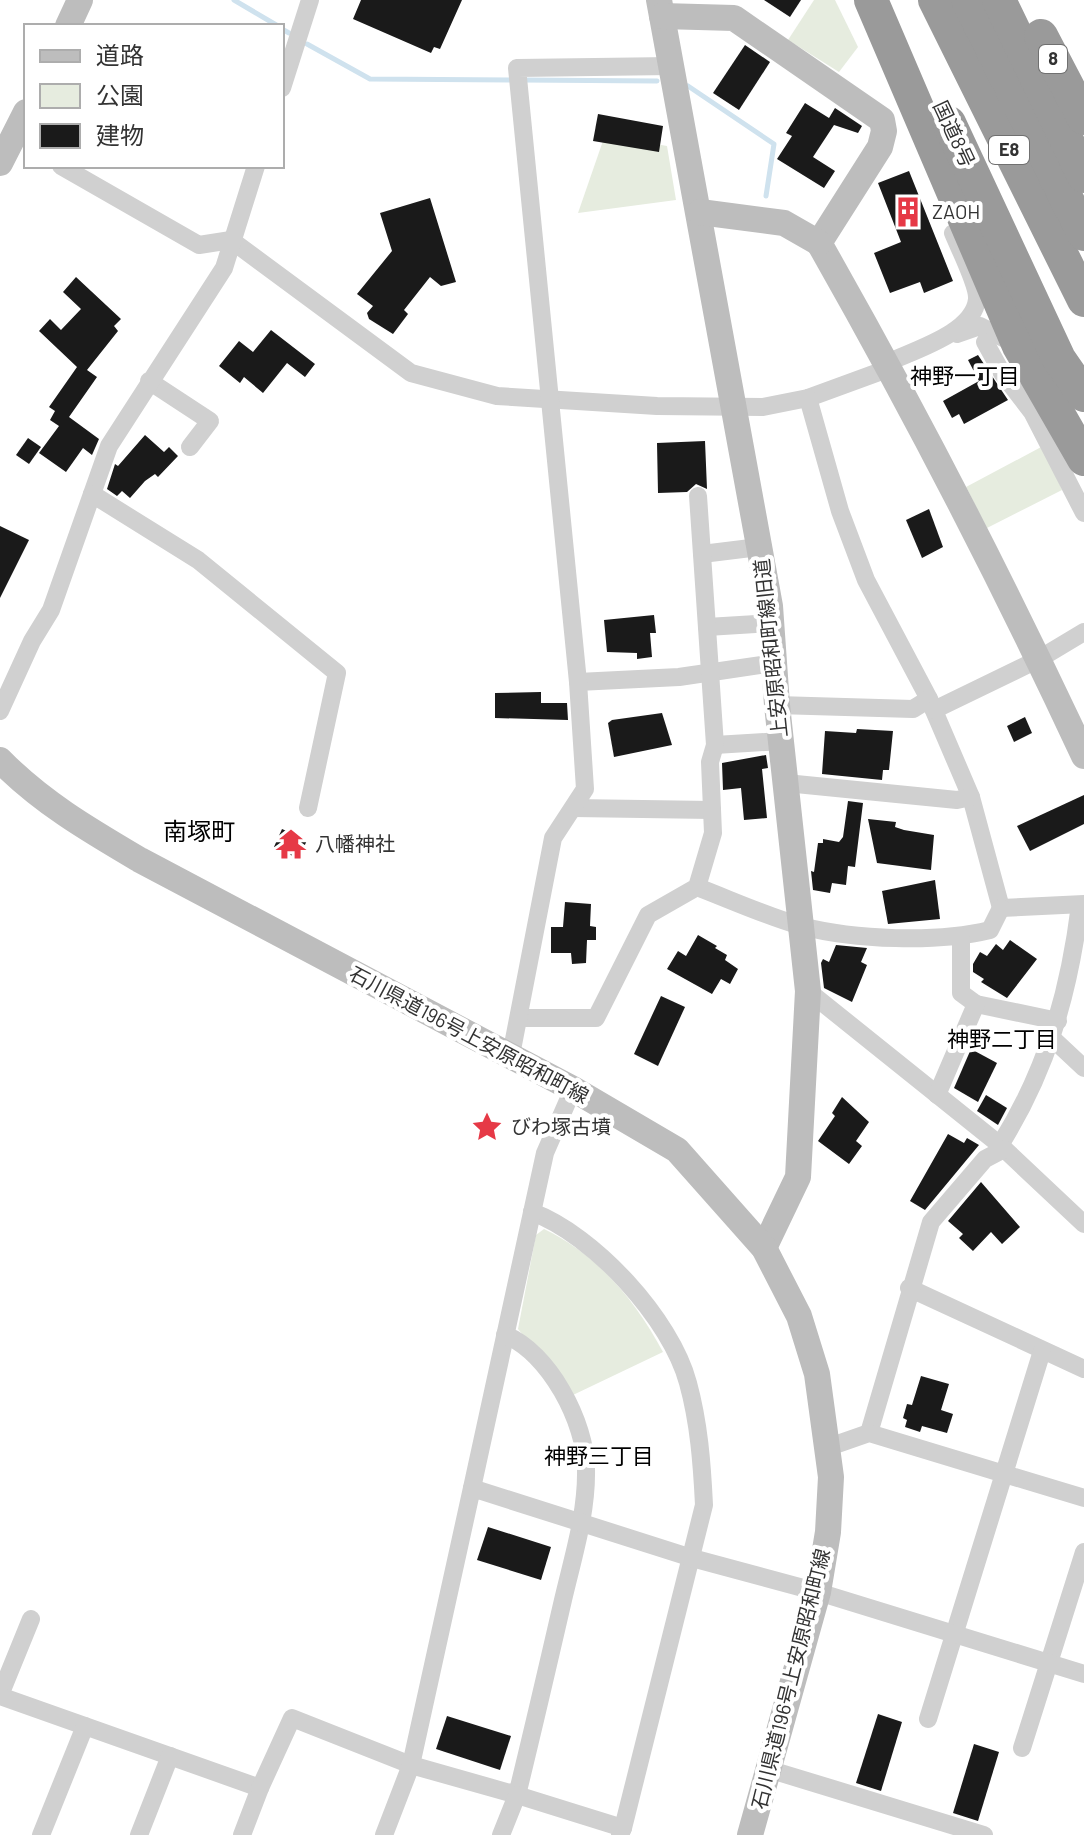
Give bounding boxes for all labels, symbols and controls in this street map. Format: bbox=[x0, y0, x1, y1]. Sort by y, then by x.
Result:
legend bbox=[24, 24, 284, 168]
text: 道路 bbox=[96, 40, 144, 69]
road number: 8 bbox=[1039, 45, 1067, 73]
text: 公園 bbox=[96, 80, 144, 109]
street label: 国道8号 bbox=[929, 97, 981, 171]
text: 建物 bbox=[96, 120, 144, 149]
road number: E8 bbox=[989, 136, 1029, 164]
building icon: ZAOH bbox=[891, 195, 925, 229]
place label: ZAOH bbox=[932, 199, 980, 223]
district label: 神野一丁目 bbox=[910, 362, 1020, 388]
street label: 上安原昭和町線旧道 bbox=[749, 557, 791, 739]
district label: 南塚町 bbox=[163, 816, 235, 845]
temple icon: 八幡神社 bbox=[274, 827, 308, 861]
place label: 八幡神社 bbox=[315, 831, 395, 855]
street label: 石川県道196号上安原昭和町線 bbox=[346, 961, 593, 1108]
district label: 神野二丁目 bbox=[947, 1025, 1057, 1051]
place icon: びわ塚古墳 bbox=[470, 1110, 504, 1144]
place label: びわ塚古墳 bbox=[511, 1114, 611, 1138]
district label: 神野三丁目 bbox=[544, 1442, 654, 1468]
street label: 石川県道196号上安原昭和町線 bbox=[746, 1546, 834, 1812]

